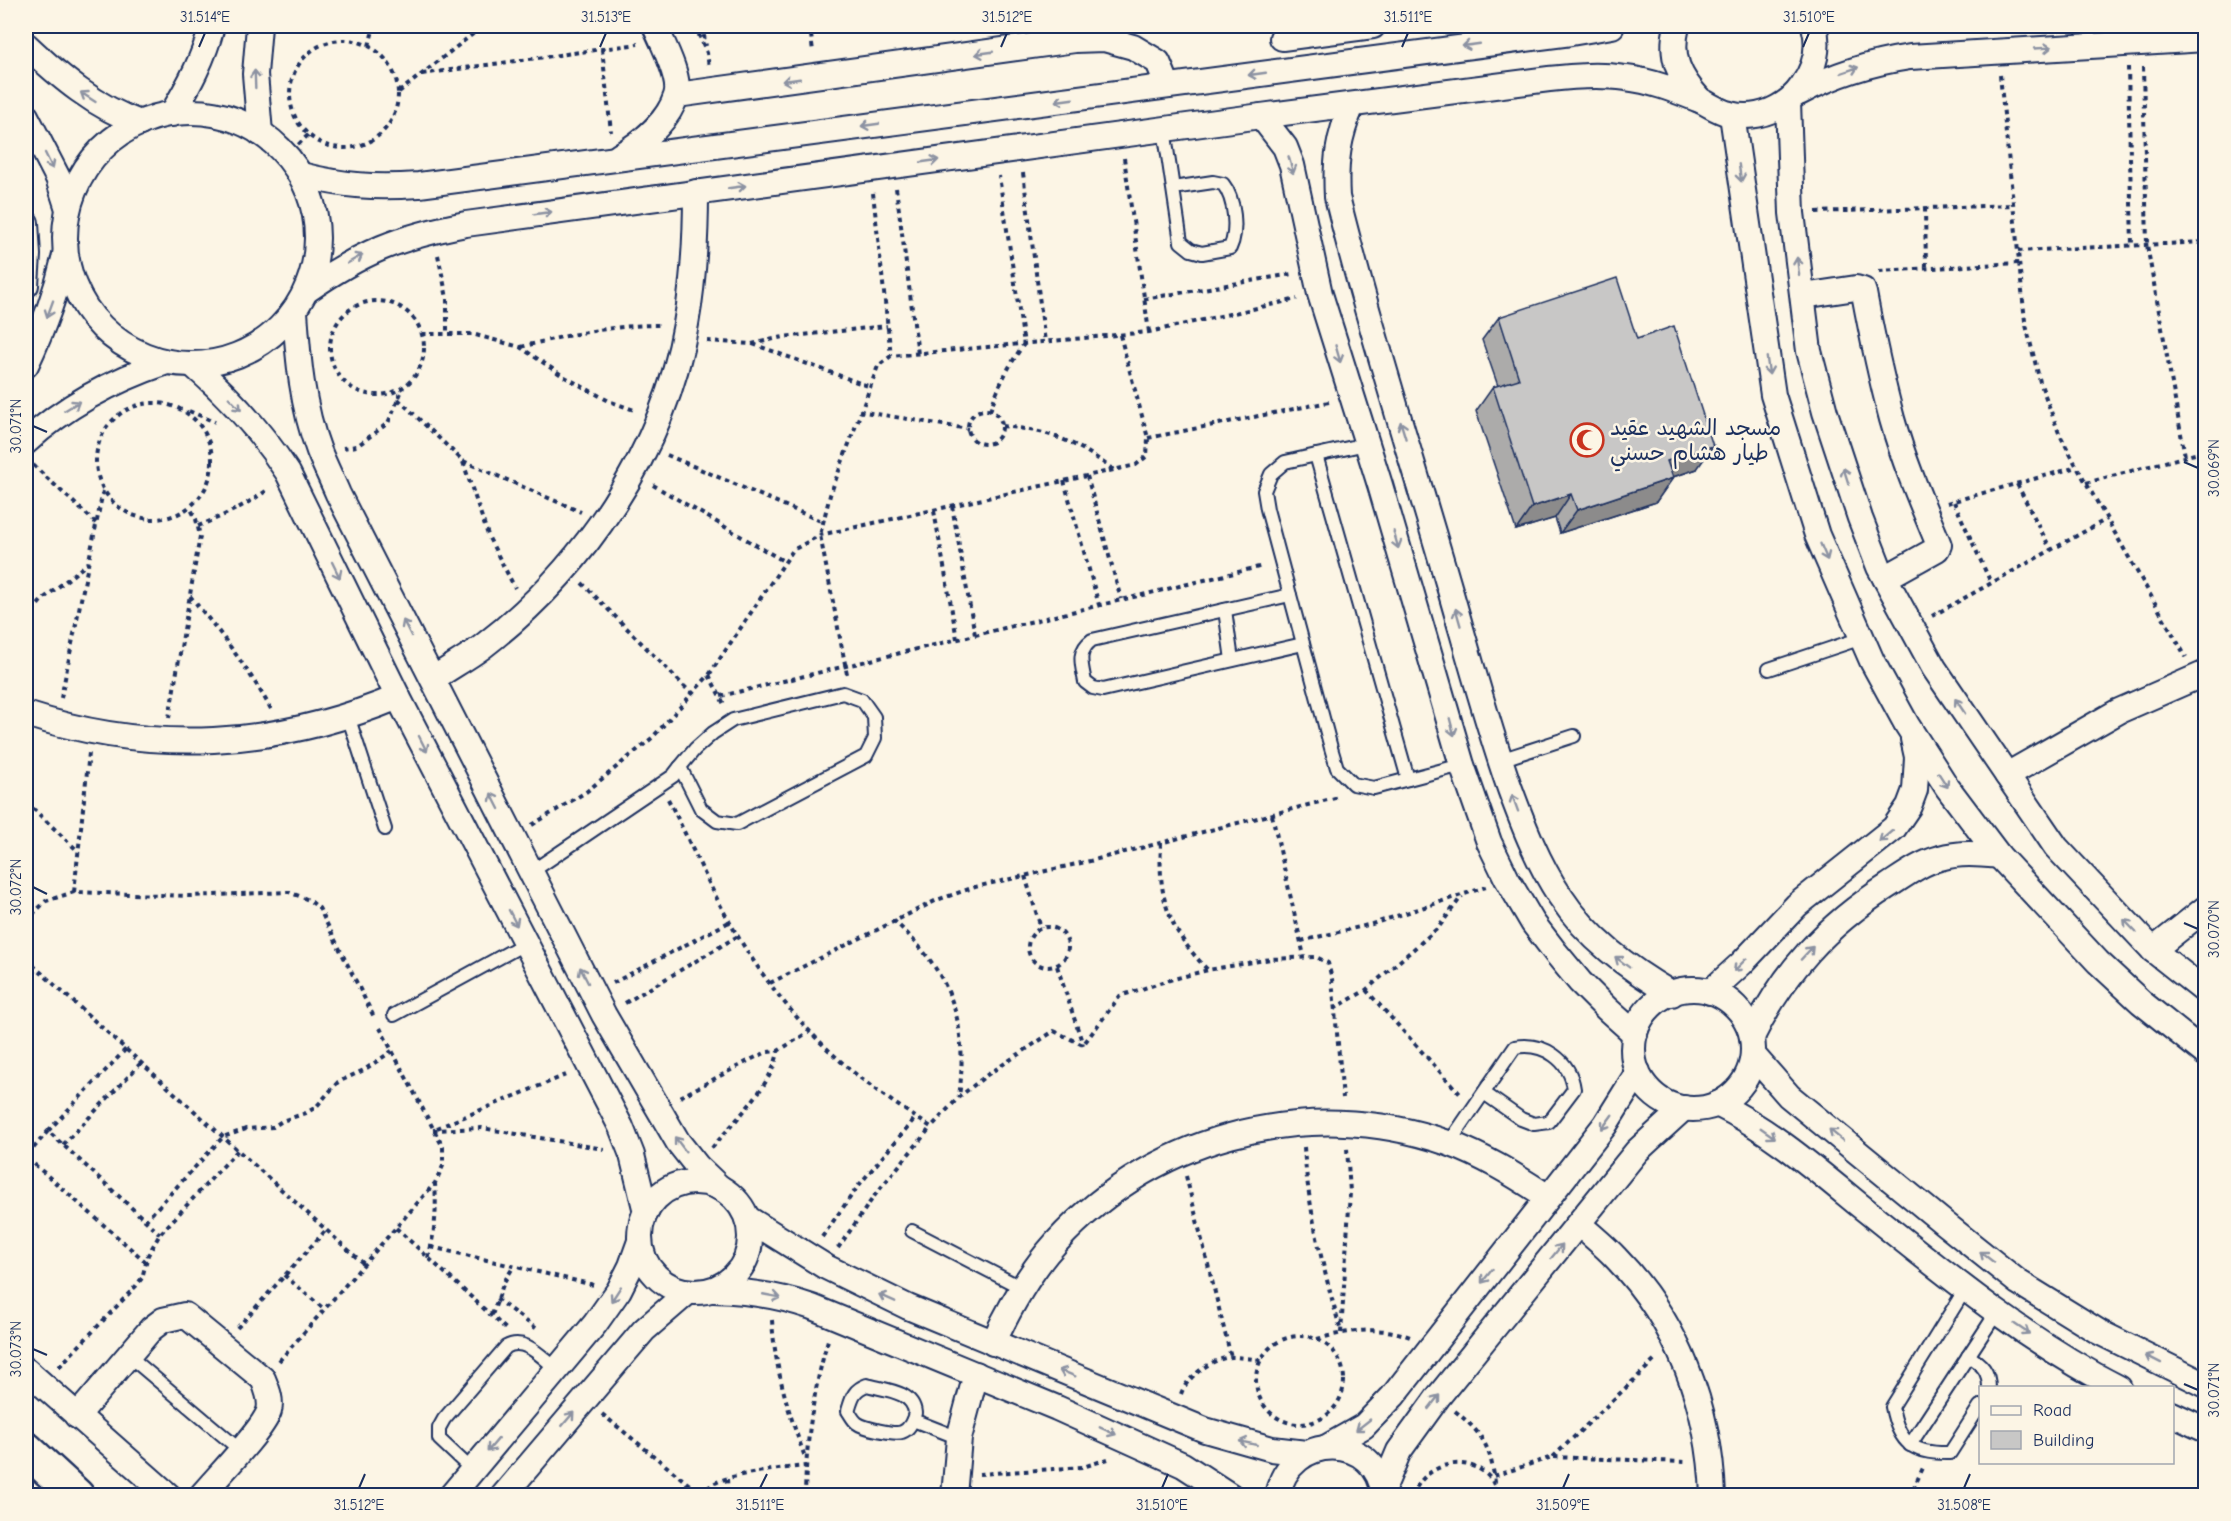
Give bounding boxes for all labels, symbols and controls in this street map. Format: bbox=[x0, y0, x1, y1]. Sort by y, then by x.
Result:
text: 31.514°E bbox=[180, 8, 230, 26]
text: 31.513°E bbox=[581, 8, 631, 26]
text: 31.512°E bbox=[982, 8, 1032, 26]
text: 31.511°E bbox=[1384, 8, 1432, 26]
text: 31.510°E bbox=[1783, 8, 1835, 26]
one-way arrow bbox=[1462, 40, 1481, 51]
one-way arrow bbox=[2033, 42, 2053, 53]
one-way arrow bbox=[975, 47, 994, 58]
one-way arrow bbox=[1840, 64, 1859, 75]
one-way arrow bbox=[1247, 69, 1267, 80]
one-way arrow bbox=[250, 70, 261, 90]
one-way arrow bbox=[782, 74, 801, 85]
one-way arrow bbox=[79, 90, 96, 103]
one-way arrow bbox=[1054, 94, 1074, 105]
one-way arrow bbox=[861, 120, 881, 131]
one-way arrow bbox=[44, 152, 56, 170]
one-way arrow bbox=[919, 155, 939, 166]
one-way arrow bbox=[1286, 155, 1297, 174]
one-way arrow bbox=[1735, 162, 1746, 182]
one-way arrow bbox=[726, 181, 746, 192]
one-way arrow bbox=[533, 207, 553, 218]
one-way arrow bbox=[346, 253, 363, 265]
one-way arrow bbox=[1792, 256, 1803, 276]
one-way arrow bbox=[44, 299, 55, 318]
one-way arrow bbox=[1333, 344, 1344, 363]
one-way arrow bbox=[1763, 355, 1774, 375]
one-way arrow bbox=[228, 397, 243, 412]
text: 30.071°N bbox=[7, 399, 25, 453]
one-way arrow bbox=[63, 399, 80, 411]
place label: مسجد الشهيد عقيد طيار هشام حسني bbox=[1610, 415, 1781, 472]
one-way arrow bbox=[1397, 421, 1408, 440]
mosque icon: مسجد الشهيد عقيد طيار هشام حسني bbox=[1569, 422, 1605, 458]
text: 30.069°N bbox=[2205, 439, 2223, 497]
one-way arrow bbox=[1839, 467, 1850, 486]
one-way arrow bbox=[1391, 530, 1402, 549]
one-way arrow bbox=[1819, 542, 1830, 561]
one-way arrow bbox=[331, 560, 343, 578]
one-way arrow bbox=[1452, 608, 1463, 627]
one-way arrow bbox=[400, 619, 412, 637]
one-way arrow bbox=[1954, 698, 1966, 714]
one-way arrow bbox=[1446, 717, 1458, 736]
one-way arrow bbox=[418, 735, 429, 753]
one-way arrow bbox=[1937, 772, 1949, 788]
one-way arrow bbox=[489, 793, 501, 811]
one-way arrow bbox=[1509, 794, 1520, 813]
one-way arrow bbox=[1879, 829, 1894, 843]
text: 30.072°N bbox=[7, 859, 25, 915]
text: 30.070°N bbox=[2205, 900, 2223, 958]
one-way arrow bbox=[507, 908, 519, 926]
one-way arrow bbox=[2122, 919, 2137, 934]
one-way arrow bbox=[1800, 946, 1814, 961]
one-way arrow bbox=[1615, 956, 1631, 969]
one-way arrow bbox=[1733, 957, 1748, 972]
one-way arrow bbox=[578, 967, 589, 985]
one-way arrow bbox=[1601, 1113, 1613, 1129]
one-way arrow bbox=[1759, 1127, 1775, 1139]
one-way arrow bbox=[1828, 1128, 1844, 1141]
one-way arrow bbox=[674, 1137, 687, 1153]
one-way arrow bbox=[1550, 1243, 1563, 1259]
one-way arrow bbox=[1980, 1251, 1996, 1264]
one-way arrow bbox=[1481, 1267, 1494, 1283]
one-way arrow bbox=[610, 1285, 622, 1302]
one-way arrow bbox=[761, 1291, 781, 1302]
one-way arrow bbox=[878, 1291, 896, 1303]
text: 30.073°N bbox=[7, 1321, 25, 1377]
one-way arrow bbox=[2013, 1323, 2030, 1335]
one-way arrow bbox=[2145, 1353, 2163, 1364]
text: 30.071°N bbox=[2205, 1363, 2223, 1417]
one-way arrow bbox=[1058, 1367, 1076, 1378]
legend bbox=[1979, 1386, 2174, 1464]
one-way arrow bbox=[1427, 1395, 1440, 1411]
text: Road bbox=[2033, 1400, 2072, 1421]
one-way arrow bbox=[561, 1412, 575, 1427]
one-way arrow bbox=[1355, 1419, 1371, 1432]
one-way arrow bbox=[1099, 1427, 1117, 1438]
text: Building bbox=[2033, 1430, 2095, 1451]
one-way arrow bbox=[487, 1437, 500, 1453]
one-way arrow bbox=[1239, 1437, 1258, 1449]
text: 31.512°E bbox=[334, 1496, 384, 1514]
text: 31.511°E bbox=[736, 1496, 784, 1514]
text: 31.510°E bbox=[1136, 1496, 1188, 1514]
text: 31.509°E bbox=[1536, 1496, 1590, 1514]
text: 31.508°E bbox=[1937, 1496, 1991, 1514]

